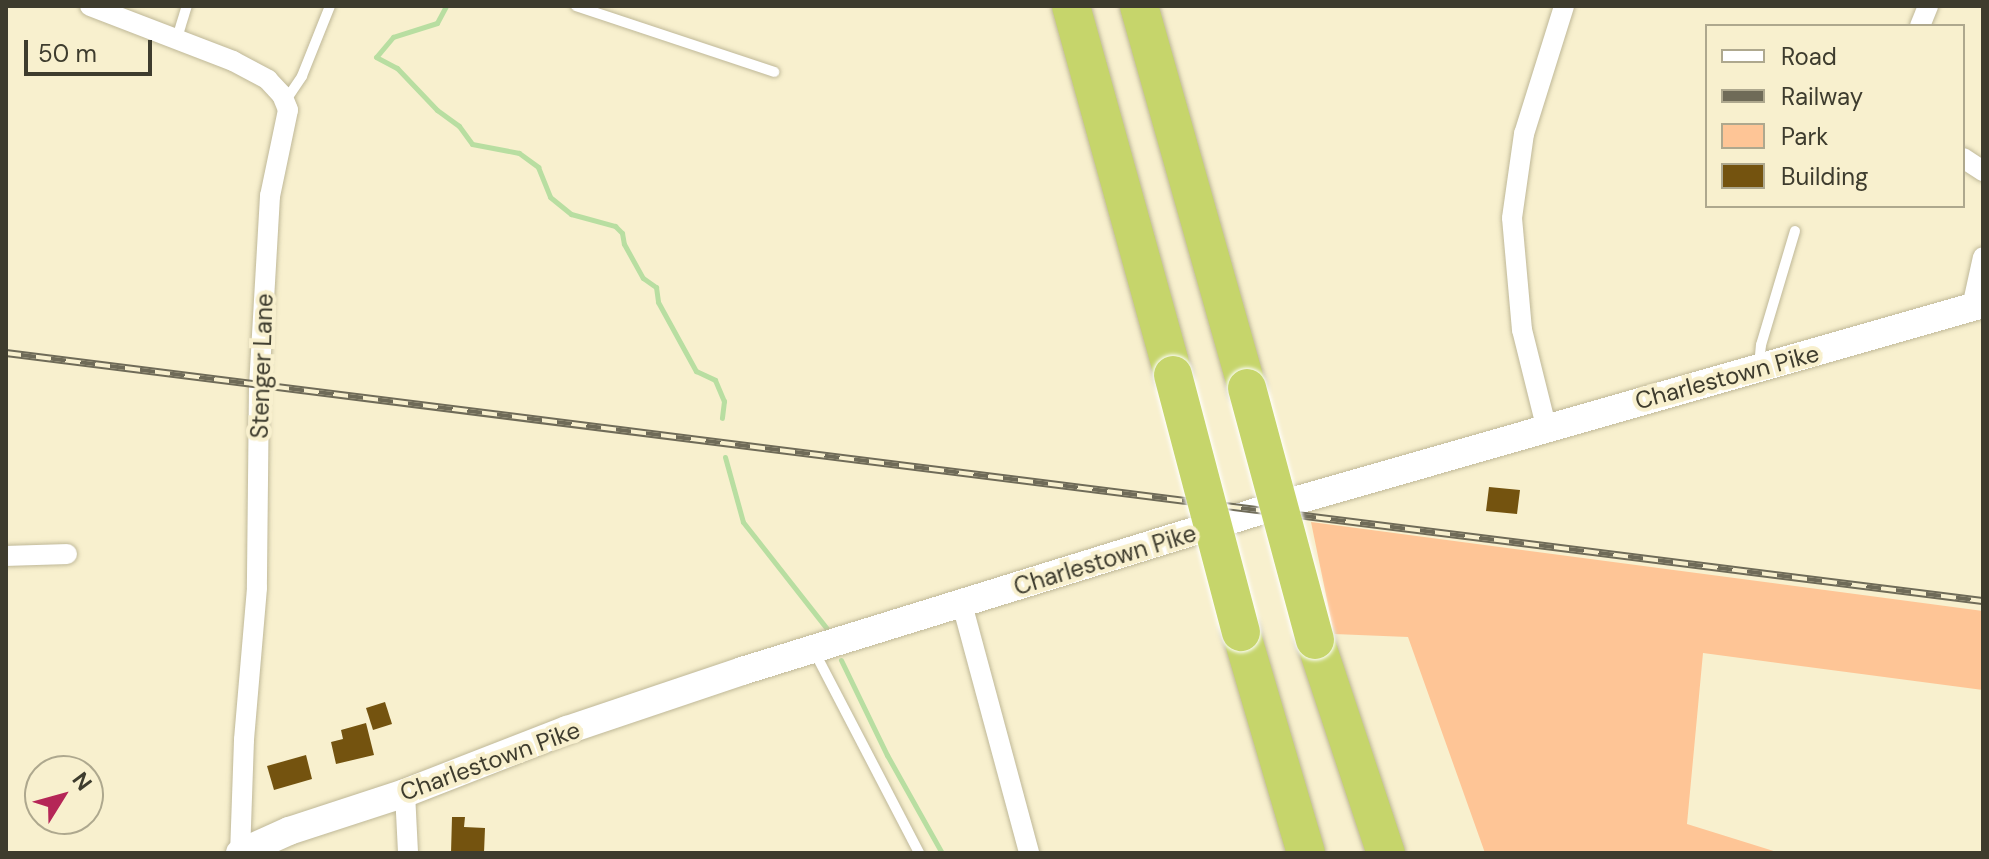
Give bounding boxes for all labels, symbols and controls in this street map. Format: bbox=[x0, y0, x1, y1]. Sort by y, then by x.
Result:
scale bar bbox=[28, 24, 156, 74]
legend bbox=[1705, 24, 1965, 208]
text: 50 m bbox=[38, 38, 97, 69]
text: Road bbox=[1781, 41, 1837, 72]
text: Railway bbox=[1781, 81, 1863, 112]
text: Park bbox=[1781, 121, 1828, 152]
text: Building bbox=[1781, 161, 1868, 192]
street label: Stenger Lane bbox=[245, 293, 279, 439]
street label: Charlestown Pike bbox=[1632, 339, 1822, 415]
street label: Charlestown Pike bbox=[1010, 519, 1200, 601]
street label: Charlestown Pike bbox=[396, 715, 584, 807]
north arrow bbox=[24, 755, 104, 835]
text: N bbox=[66, 766, 98, 797]

